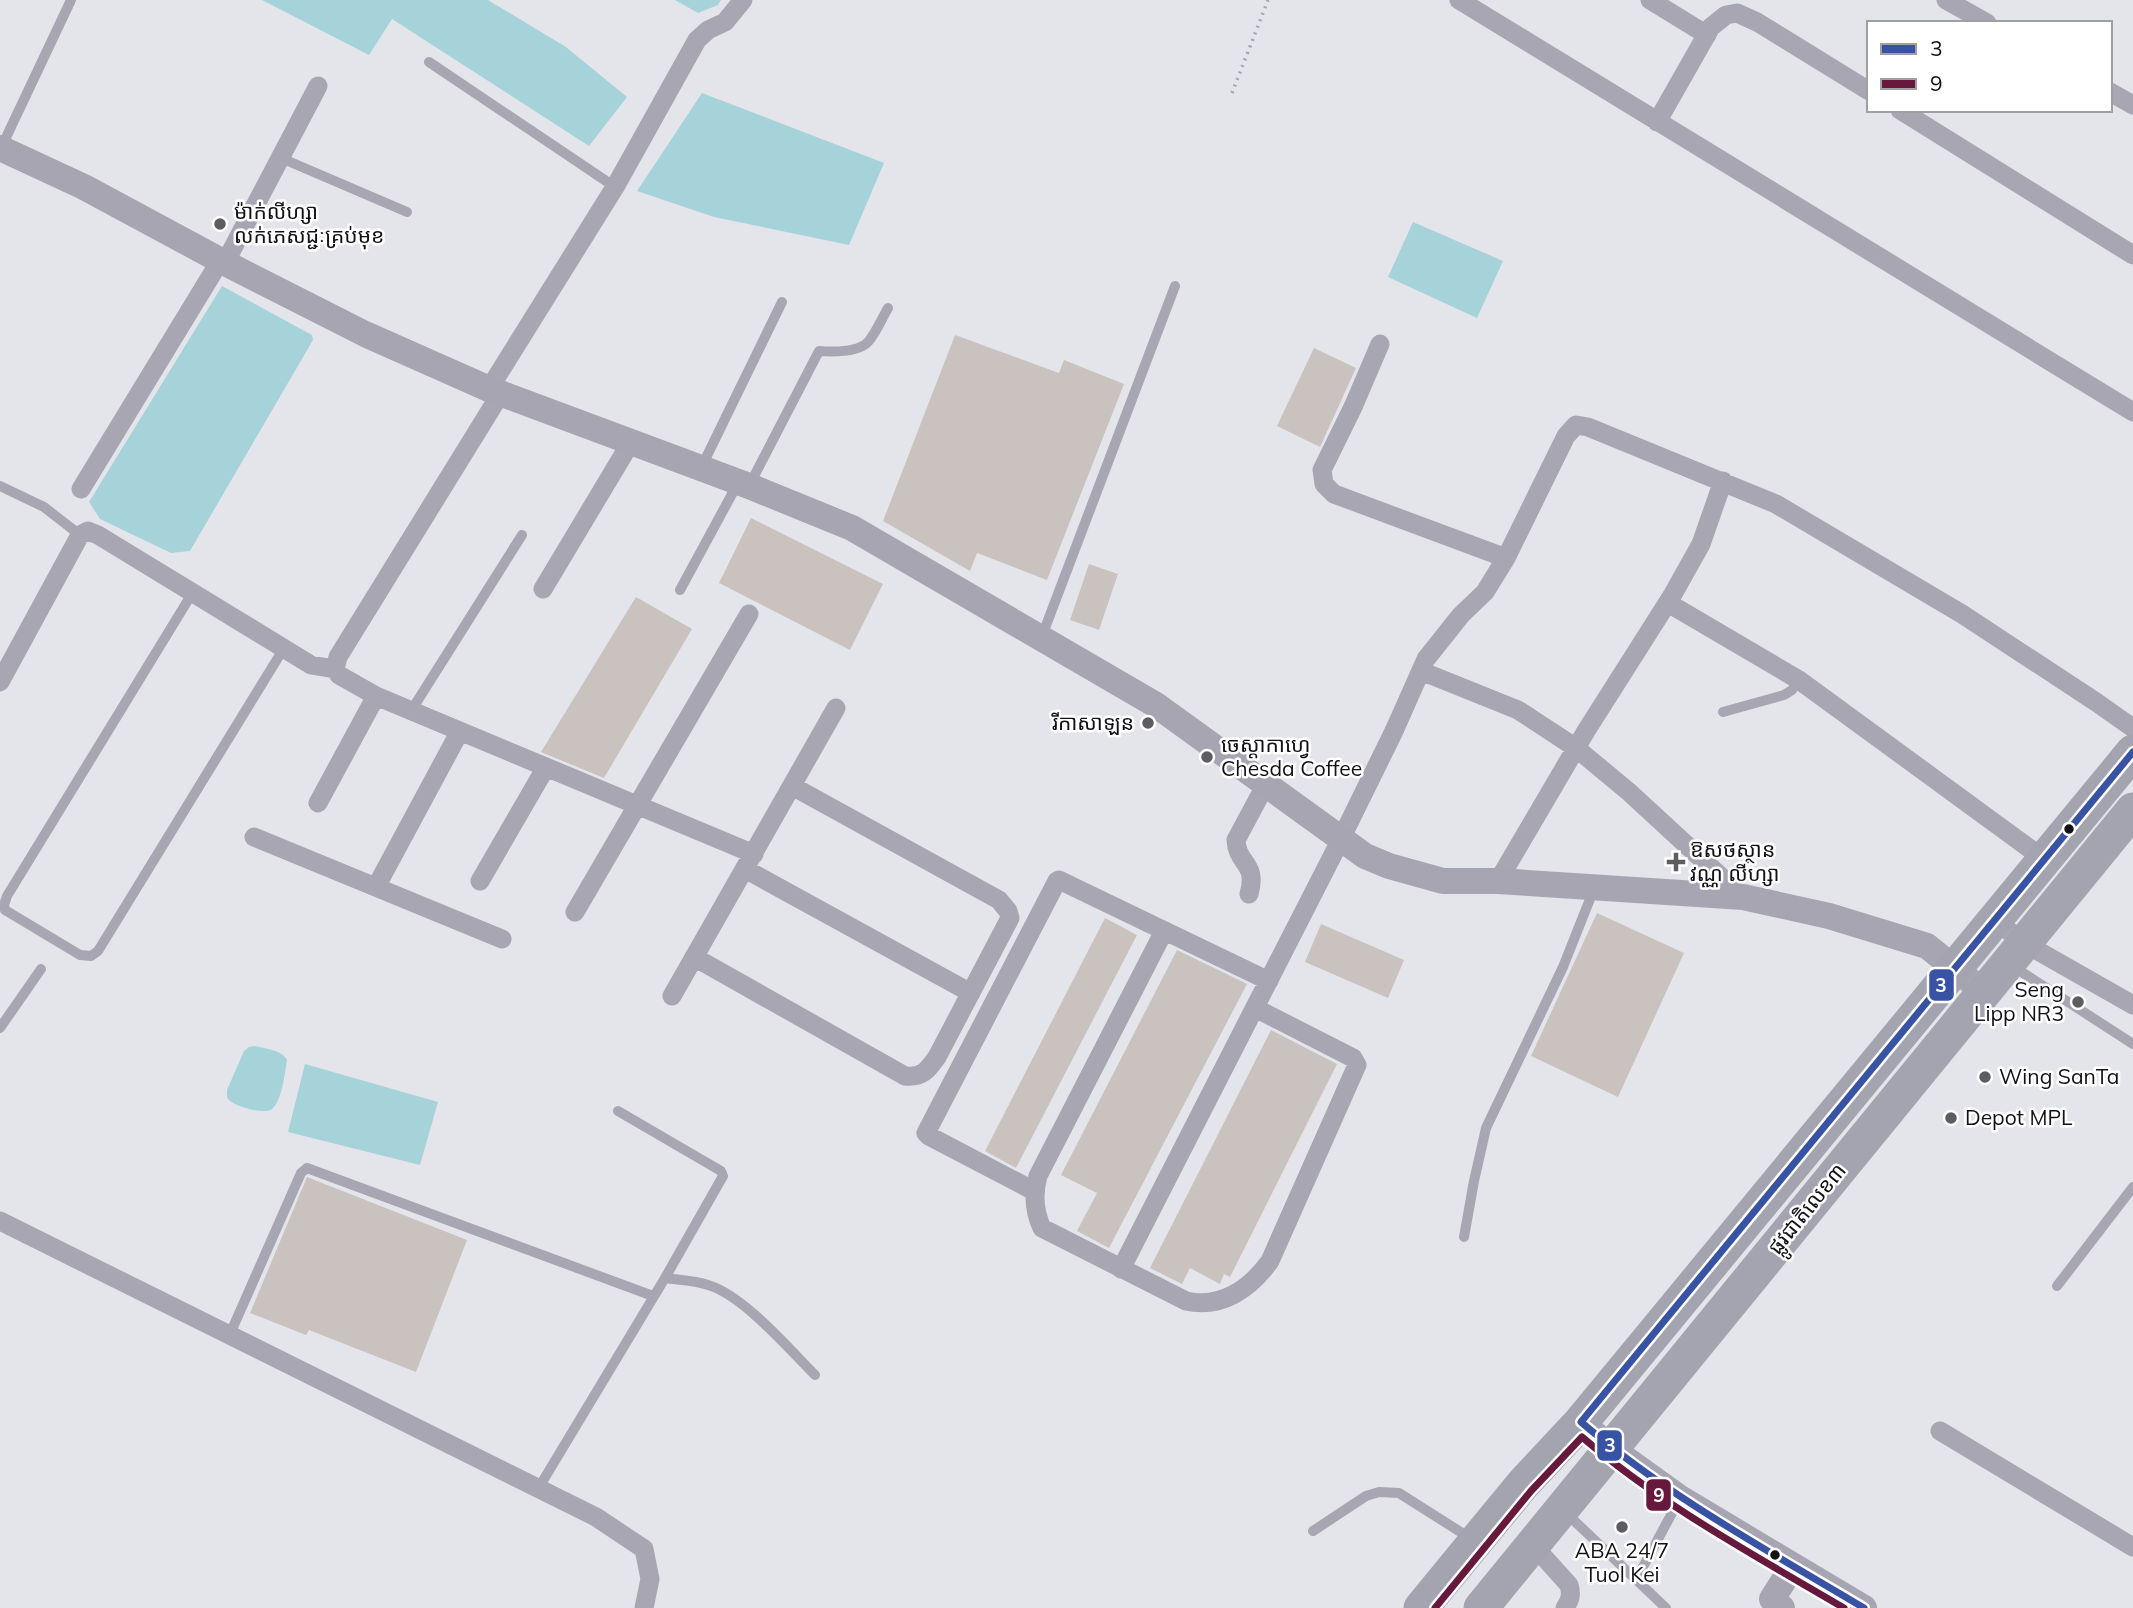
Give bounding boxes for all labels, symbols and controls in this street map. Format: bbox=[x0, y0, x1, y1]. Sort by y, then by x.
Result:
legend bbox=[1867, 21, 2112, 112]
text: 3 bbox=[1930, 35, 1943, 61]
text: 9 bbox=[1930, 70, 1943, 96]
place label: ម៉ាក់លីហ្សា លក់ភេសជ្ជៈគ្រប់មុខ bbox=[234, 198, 384, 250]
marker: ម៉ាក់លីហ្សា លក់ភេសជ្ជៈគ្រប់មុខ bbox=[212, 216, 228, 232]
place label: រីកាសាឡន bbox=[1051, 709, 1134, 735]
marker: រីកាសាឡន bbox=[1140, 715, 1156, 731]
place label: ចេស្ដាកាហ្វេ Chesda Coffee bbox=[1221, 731, 1362, 781]
marker: ចេស្ដាកាហ្វេ Chesda Coffee bbox=[1199, 749, 1215, 765]
unlabelled marker bbox=[2062, 822, 2076, 836]
place label: ឱសថស្ថាន វណ្ណ លីហ្សា bbox=[1690, 836, 1780, 888]
marker: ឱសថស្ថាន វណ្ណ លីហ្សា bbox=[1668, 854, 1684, 870]
line badge: 3 bbox=[1928, 968, 1955, 1002]
text: 3 bbox=[1935, 973, 1947, 997]
place label: Seng Lipp NR3 bbox=[1974, 976, 2064, 1026]
marker: Seng Lipp NR3 bbox=[2070, 994, 2086, 1010]
place label: Wing SanTa bbox=[1999, 1063, 2119, 1089]
marker: Wing SanTa bbox=[1977, 1069, 1993, 1085]
place label: Depot MPL bbox=[1965, 1104, 2073, 1130]
marker: Depot MPL bbox=[1943, 1110, 1959, 1126]
street label: ផ្លូវជាតិលេខ៣ bbox=[1762, 1158, 1857, 1264]
line badge: 3 bbox=[1596, 1429, 1623, 1462]
text: 3 bbox=[1604, 1433, 1616, 1457]
line badge: 9 bbox=[1645, 1478, 1672, 1512]
text: 9 bbox=[1653, 1483, 1665, 1507]
marker: ABA 24/7 Tuol Kei bbox=[1614, 1519, 1630, 1535]
place label: ABA 24/7 Tuol Kei bbox=[1575, 1537, 1669, 1587]
unlabelled marker bbox=[1768, 1548, 1782, 1562]

